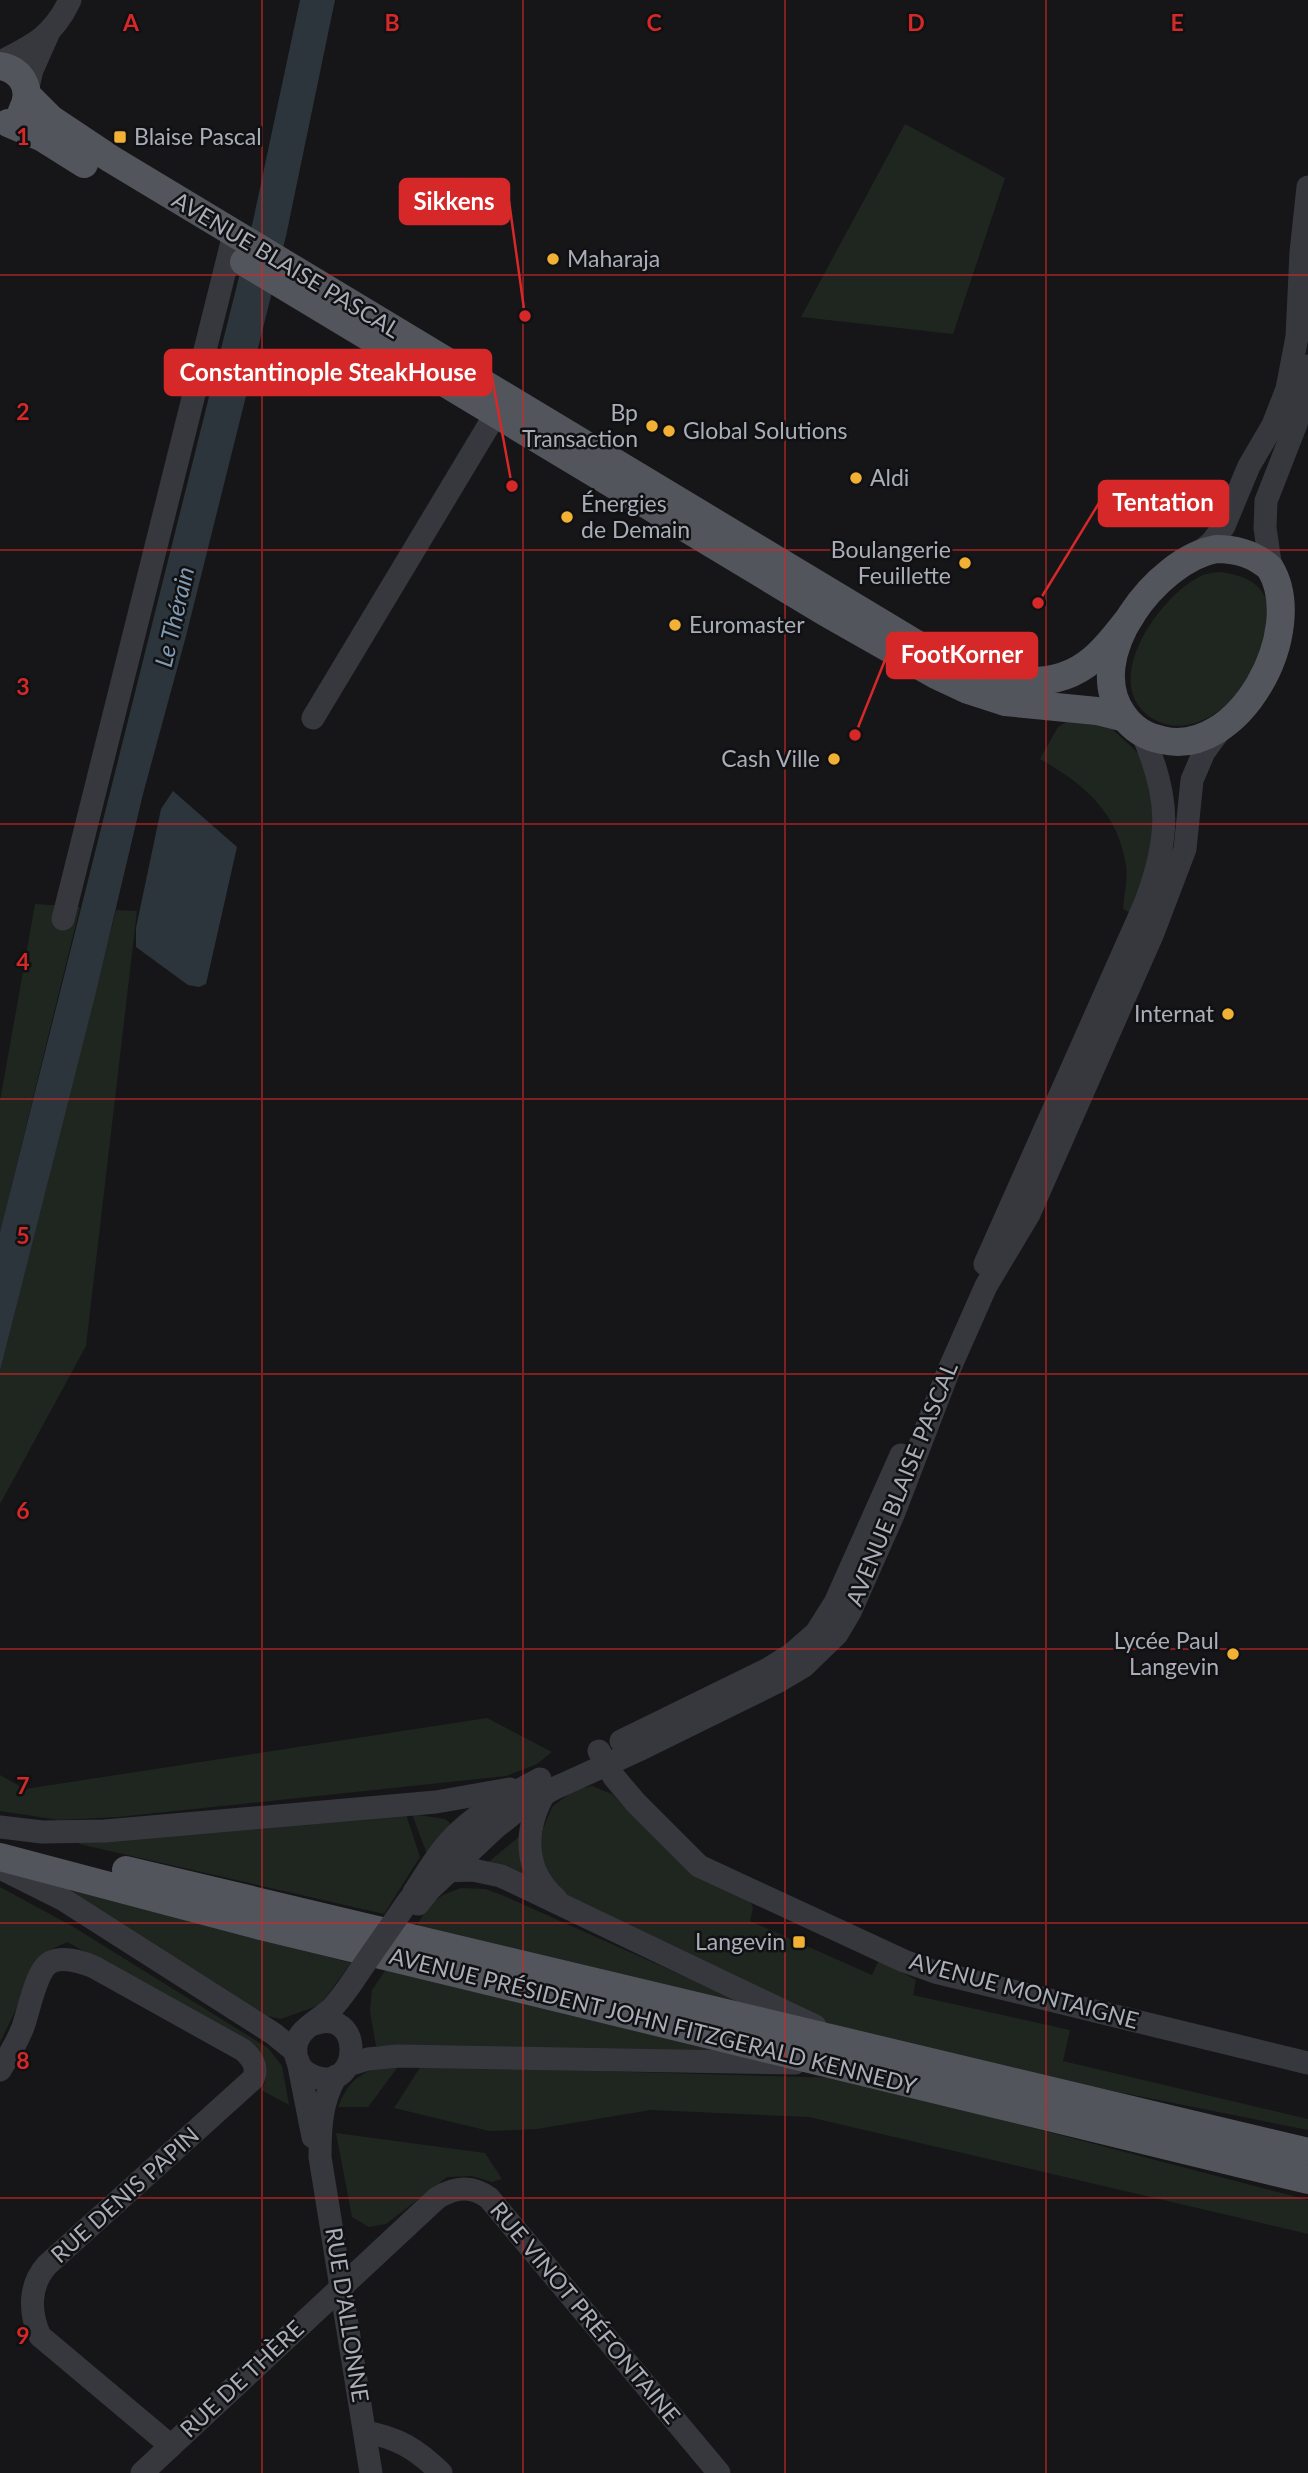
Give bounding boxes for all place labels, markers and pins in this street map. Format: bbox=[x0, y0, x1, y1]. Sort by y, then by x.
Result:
place label: Blaise Pascal bbox=[134, 122, 262, 150]
marker: Blaise Pascal bbox=[112, 129, 128, 145]
callout: Sikkens bbox=[400, 179, 509, 224]
place label: Maharaja bbox=[567, 244, 660, 272]
marker: Maharaja bbox=[545, 251, 561, 267]
callout: Constantinople SteakHouse bbox=[165, 350, 491, 395]
place label: Bp Transaction bbox=[522, 398, 638, 452]
place label: Global Solutions bbox=[683, 416, 848, 444]
marker: Bp Transaction bbox=[644, 418, 660, 434]
marker: Global Solutions bbox=[661, 423, 677, 439]
place label: Aldi bbox=[870, 463, 909, 491]
marker: Aldi bbox=[848, 470, 864, 486]
callout: Tentation bbox=[1099, 481, 1228, 526]
place label: Énergies de Demain bbox=[581, 489, 690, 543]
marker: Énergies de Demain bbox=[559, 509, 575, 525]
place label: Boulangerie Feuillette bbox=[831, 535, 951, 589]
marker: Boulangerie Feuillette bbox=[957, 555, 973, 571]
place label: Euromaster bbox=[689, 610, 805, 638]
marker: Euromaster bbox=[667, 617, 683, 633]
callout: FootKorner bbox=[887, 633, 1037, 678]
place label: Cash Ville bbox=[721, 744, 820, 772]
marker: Cash Ville bbox=[826, 751, 842, 767]
place label: Internat bbox=[1134, 999, 1215, 1027]
marker: Internat bbox=[1220, 1006, 1236, 1022]
place label: Lycée Paul Langevin bbox=[1114, 1626, 1219, 1680]
marker: Lycée Paul Langevin bbox=[1225, 1646, 1241, 1662]
place label: Langevin bbox=[695, 1927, 785, 1955]
marker: Langevin bbox=[791, 1934, 807, 1950]

